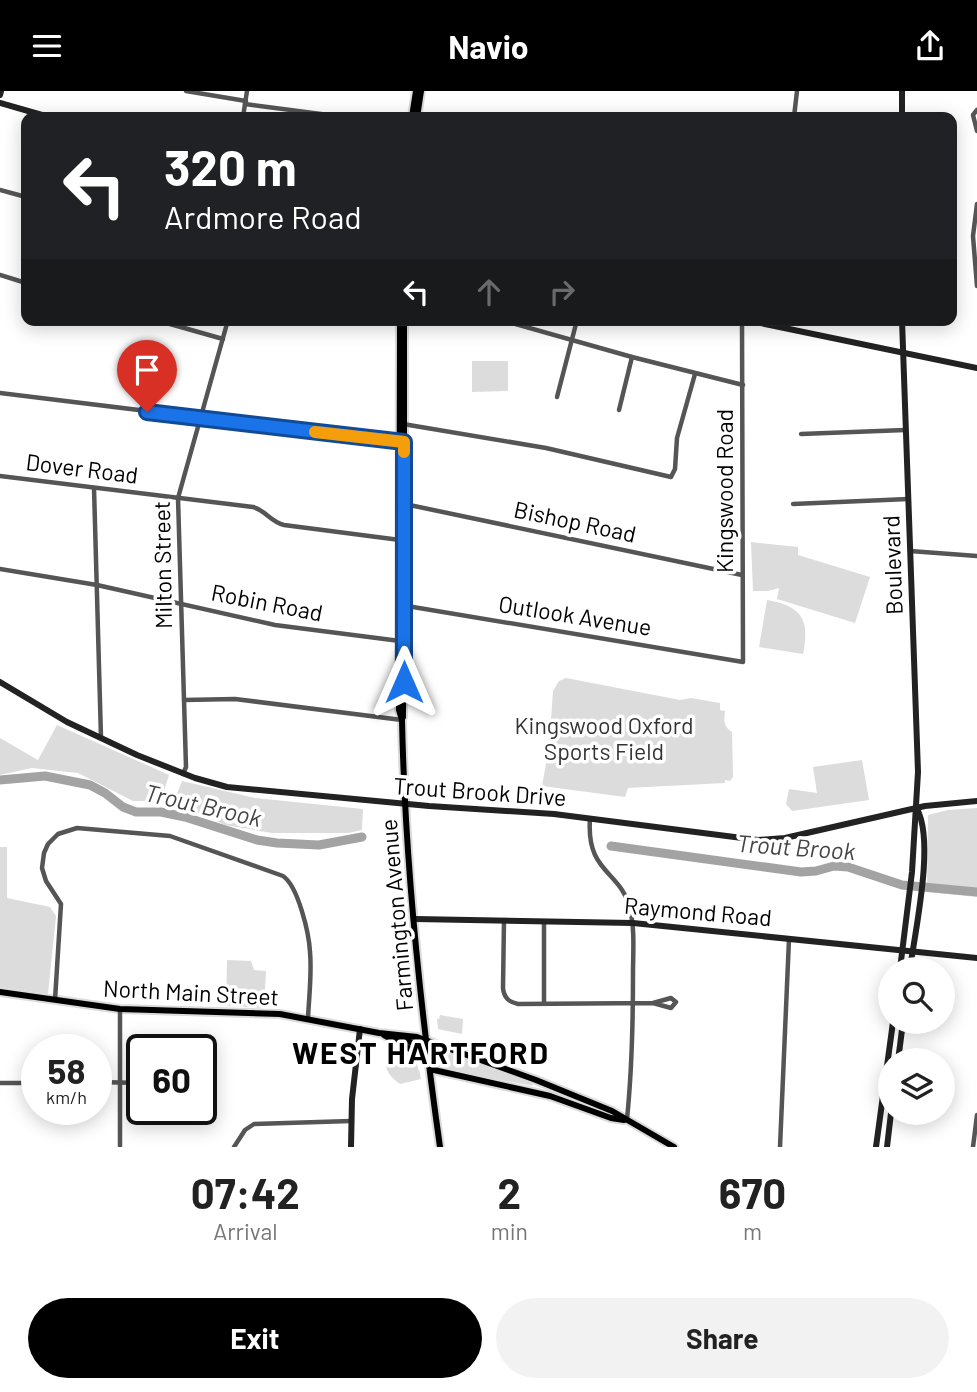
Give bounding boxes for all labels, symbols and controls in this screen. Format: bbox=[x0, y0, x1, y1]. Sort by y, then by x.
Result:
icon: menu bbox=[28, 27, 66, 65]
text: Navio bbox=[448, 27, 529, 65]
icon: share bbox=[911, 27, 949, 65]
text: 320 m bbox=[164, 137, 297, 196]
icon: left bbox=[49, 140, 140, 231]
text: Ardmore Road bbox=[164, 197, 362, 235]
icon: left bbox=[397, 273, 435, 311]
icon: ahead bbox=[470, 273, 508, 311]
icon: right bbox=[543, 273, 581, 311]
pin bbox=[117, 340, 177, 412]
icon: arrive bbox=[128, 351, 166, 389]
street label: Kingswood Road bbox=[710, 409, 738, 573]
street label: Dover Road bbox=[24, 447, 140, 489]
street label: Bishop Road bbox=[512, 494, 639, 548]
street label: Milton Street bbox=[147, 501, 177, 629]
street label: Boulevard bbox=[876, 515, 908, 615]
street label: Robin Road bbox=[209, 578, 325, 627]
street label: Outlook Avenue bbox=[497, 589, 654, 641]
position arrow bbox=[367, 645, 441, 719]
park label: Kingswood Oxford Sports Field bbox=[515, 711, 693, 765]
street label: Trout Brook Drive bbox=[393, 771, 567, 811]
water label: Trout Brook bbox=[142, 777, 265, 832]
street label: Farmington Avenue bbox=[374, 818, 418, 1012]
water label: Trout Brook bbox=[736, 828, 857, 865]
street label: Raymond Road bbox=[623, 891, 773, 931]
map controls bbox=[878, 957, 955, 1125]
button: search bbox=[878, 957, 955, 1034]
street label: North Main Street bbox=[102, 973, 280, 1011]
speed limit sign: 60 bbox=[126, 1034, 217, 1125]
district label: WEST HARTFORD bbox=[292, 1034, 550, 1070]
button: layers bbox=[878, 1048, 955, 1125]
text: 58 bbox=[48, 1049, 85, 1091]
text: km/h bbox=[46, 1086, 87, 1108]
text: 07:42 bbox=[191, 1167, 300, 1217]
text: 2 bbox=[498, 1167, 521, 1217]
text: 670 bbox=[719, 1167, 786, 1217]
text: Arrival bbox=[213, 1217, 277, 1245]
text: min bbox=[491, 1217, 528, 1245]
text: m bbox=[743, 1217, 762, 1245]
button: Exit bbox=[28, 1298, 482, 1378]
button: Share bbox=[496, 1298, 949, 1378]

